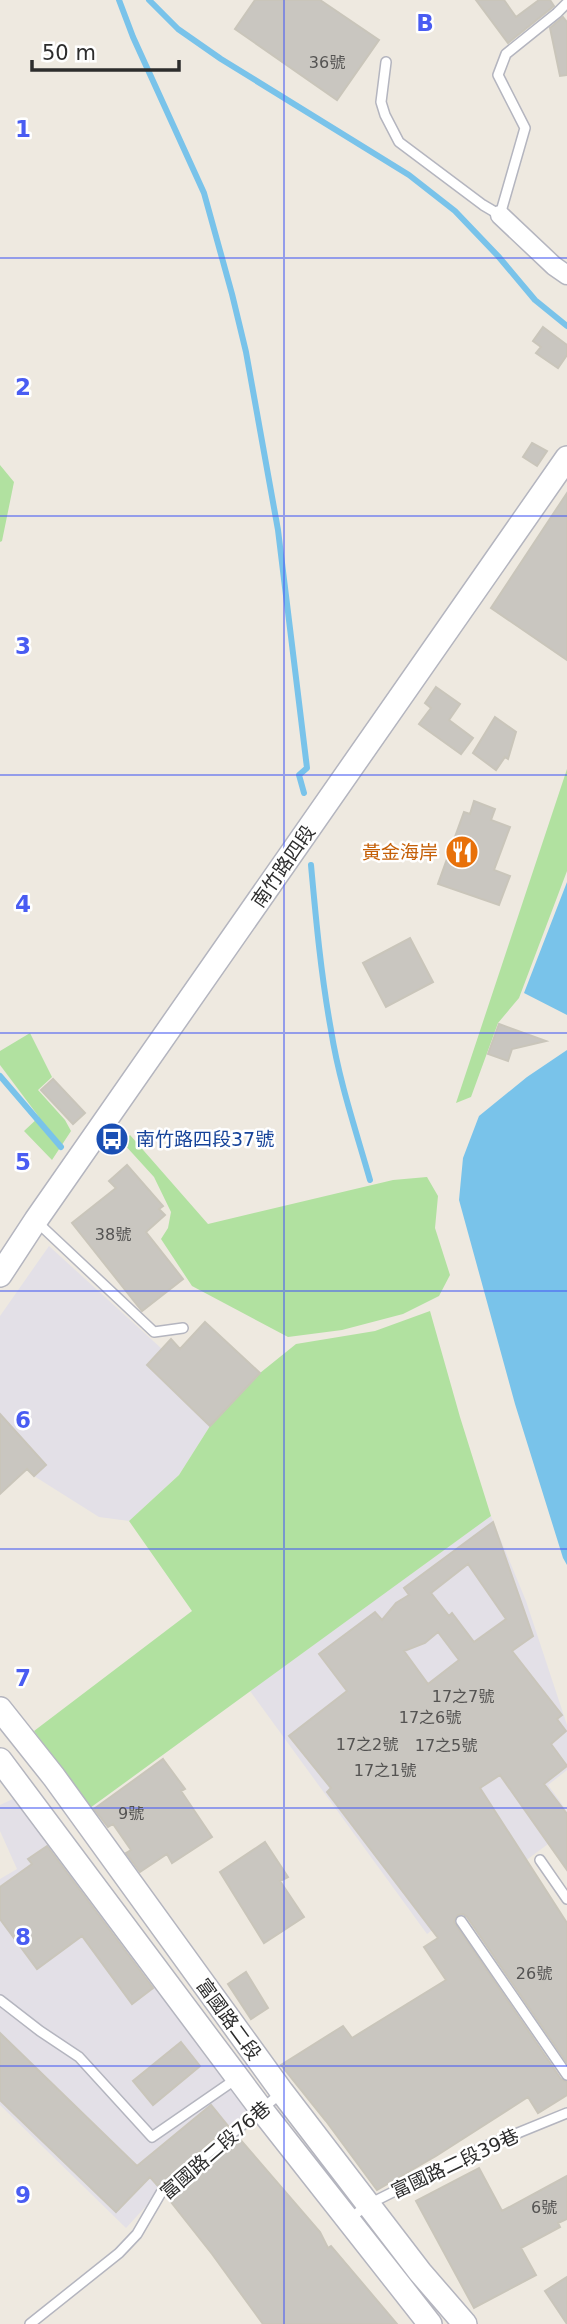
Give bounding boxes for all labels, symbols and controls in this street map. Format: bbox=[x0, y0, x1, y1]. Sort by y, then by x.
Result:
text: B bbox=[416, 10, 434, 36]
scale bar bbox=[32, 28, 178, 72]
text: 50 m bbox=[42, 41, 96, 65]
house number: 36號 bbox=[309, 53, 345, 72]
text: 1 bbox=[15, 116, 31, 142]
text: 2 bbox=[15, 374, 31, 400]
text: 3 bbox=[15, 633, 31, 659]
street label: 南竹路四段 bbox=[247, 821, 319, 911]
restaurant icon: 黃金海岸 bbox=[443, 833, 481, 871]
place label: 黃金海岸 bbox=[362, 841, 438, 863]
text: 4 bbox=[15, 891, 31, 917]
bus stop icon: 南竹路四段37號 bbox=[93, 1120, 131, 1158]
place label: 南竹路四段37號 bbox=[136, 1128, 274, 1150]
text: 5 bbox=[15, 1149, 31, 1175]
house number: 38號 bbox=[95, 1225, 131, 1244]
text: 6 bbox=[15, 1407, 31, 1433]
text: 7 bbox=[15, 1665, 31, 1691]
house number: 17之7號 bbox=[432, 1687, 494, 1706]
house number: 17之6號 bbox=[399, 1708, 461, 1727]
house number: 17之2號 bbox=[336, 1735, 398, 1754]
house number: 17之5號 bbox=[415, 1736, 477, 1755]
house number: 17之1號 bbox=[354, 1761, 416, 1780]
house number: 9號 bbox=[118, 1804, 144, 1823]
text: 8 bbox=[15, 1924, 31, 1950]
house number: 26號 bbox=[516, 1964, 552, 1983]
street label: 富國路二段 bbox=[192, 1974, 266, 2064]
street label: 富國路二段76巷 bbox=[156, 2096, 274, 2204]
street label: 富國路二段39巷 bbox=[388, 2124, 522, 2202]
text: 9 bbox=[15, 2182, 31, 2208]
house number: 6號 bbox=[531, 2198, 557, 2217]

